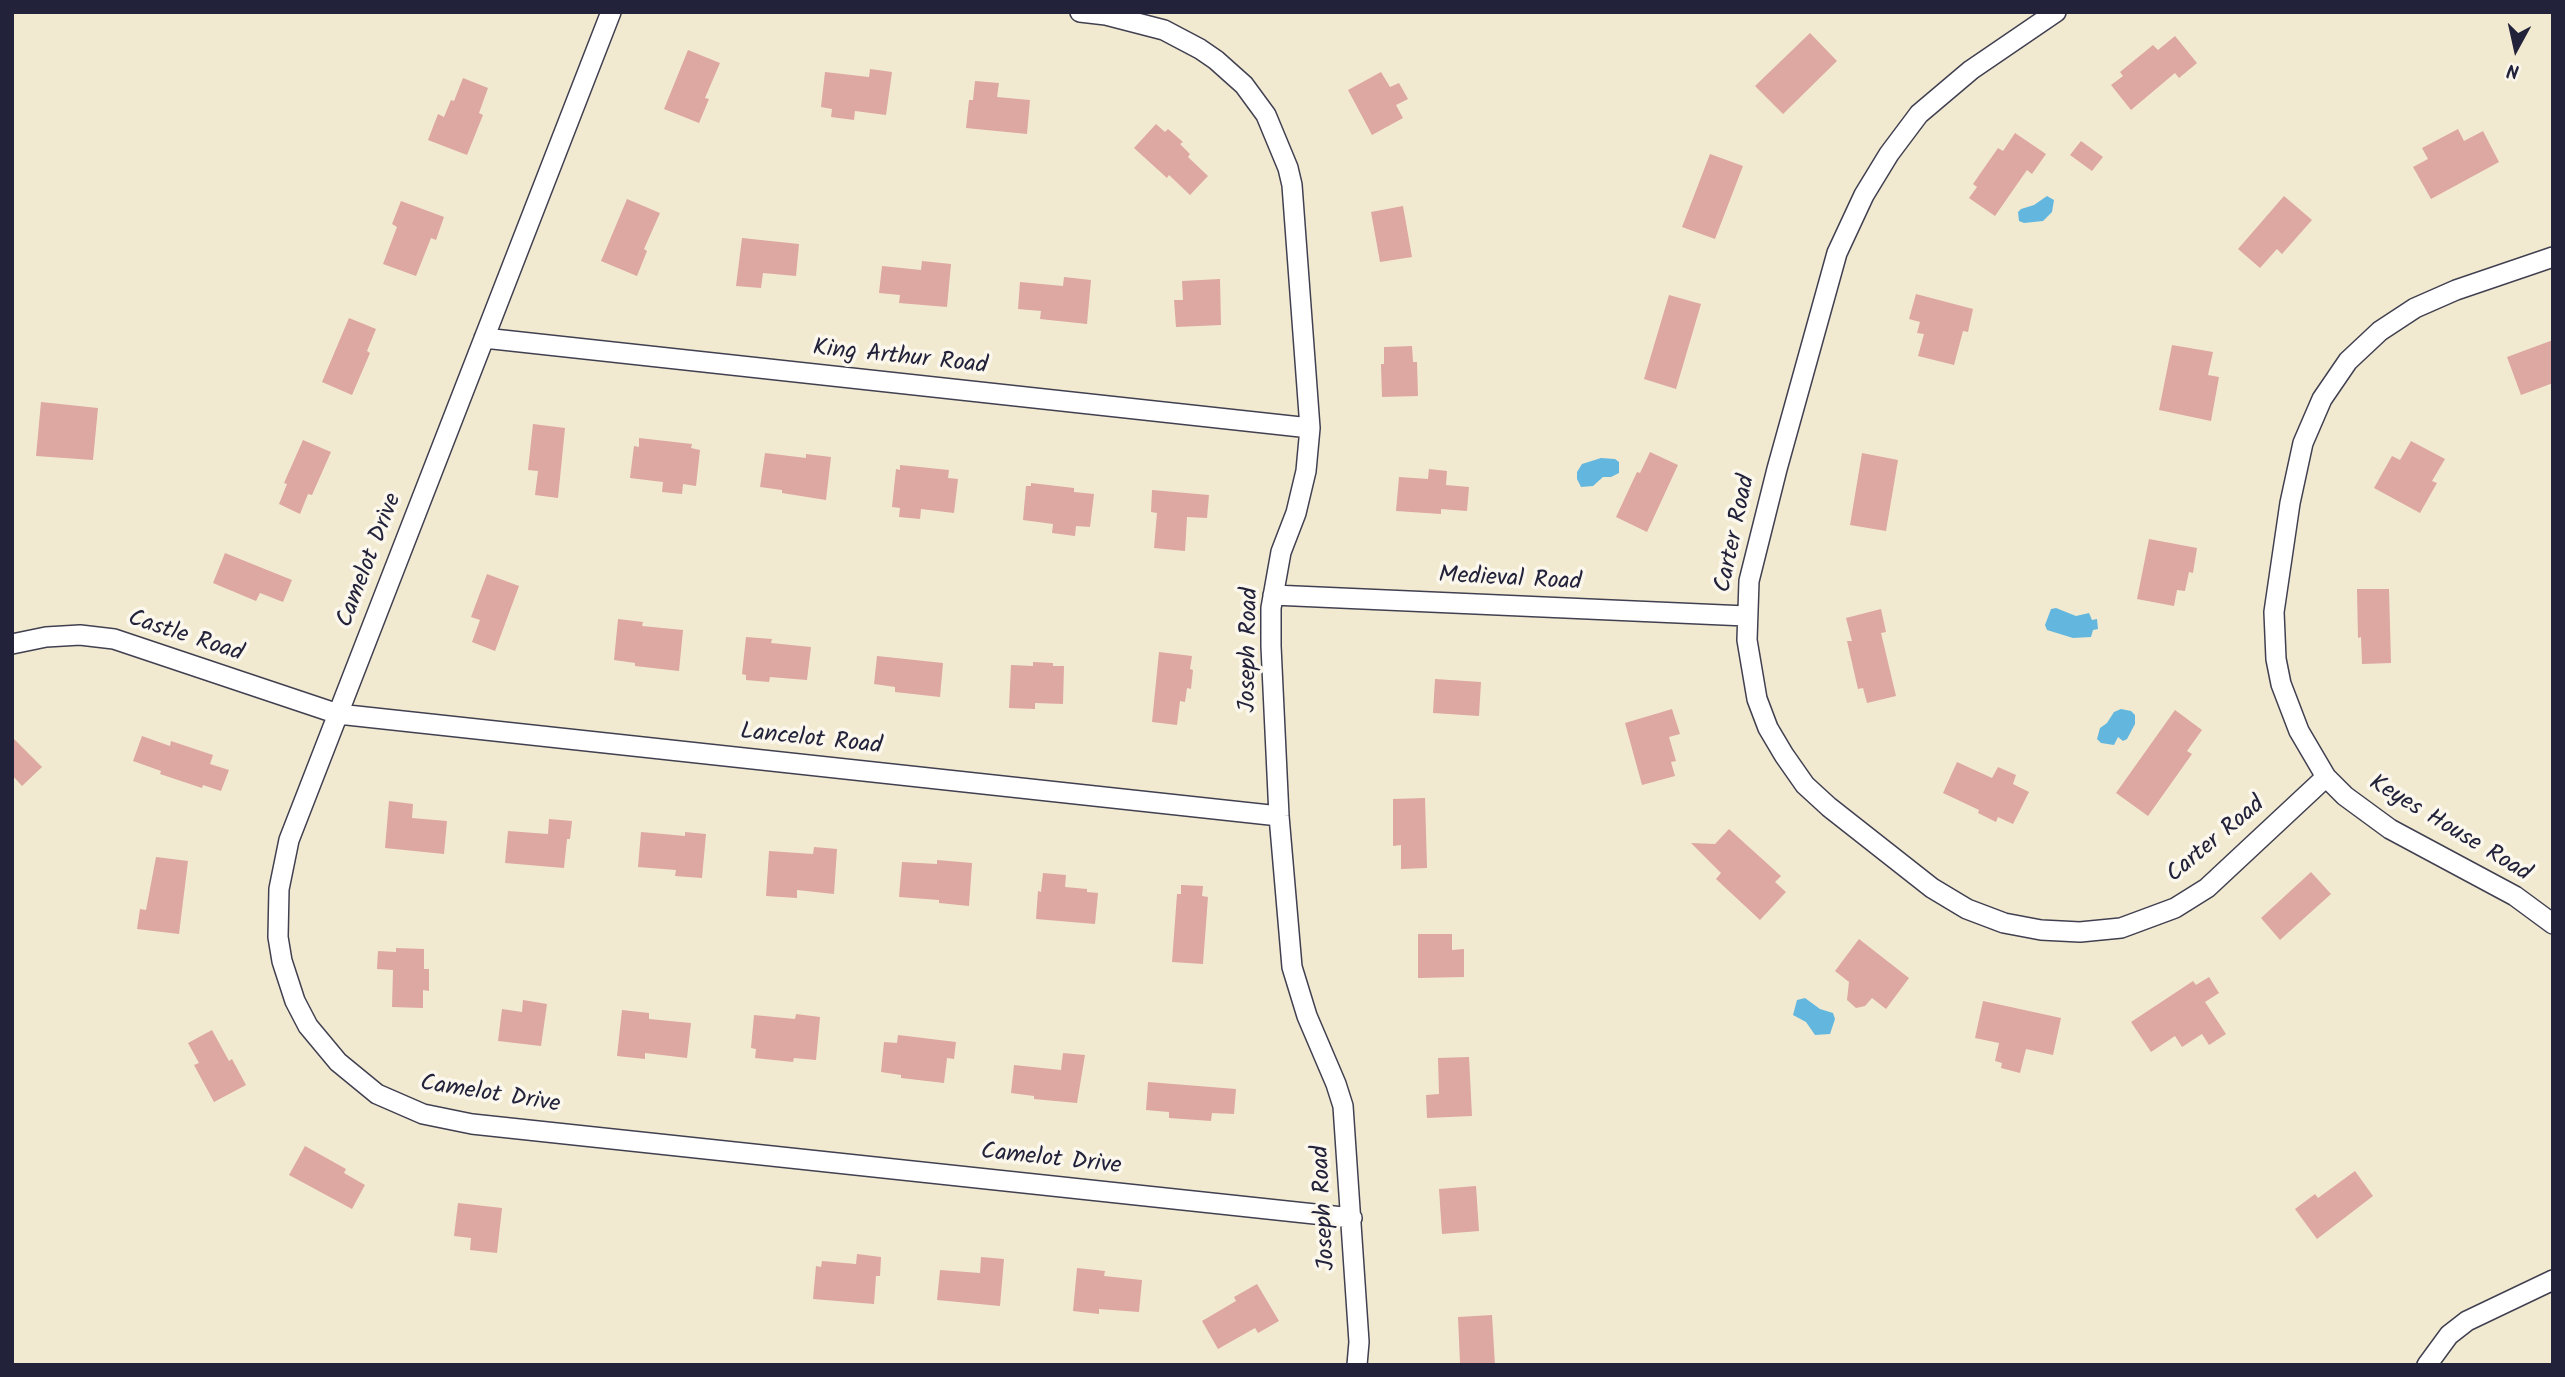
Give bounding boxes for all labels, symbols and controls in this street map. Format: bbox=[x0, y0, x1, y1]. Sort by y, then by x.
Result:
north arrow bbox=[2481, 14, 2551, 84]
text: N bbox=[2505, 54, 2521, 85]
street label: King Arthur Road bbox=[811, 335, 989, 383]
street label: Carter Road bbox=[1711, 473, 1763, 595]
street label: Camelot Drive bbox=[332, 490, 410, 632]
street label: Medieval Road bbox=[1438, 563, 1582, 599]
street label: Joseph Road bbox=[1236, 587, 1266, 713]
street label: Castle Road bbox=[124, 606, 246, 670]
street label: Lancelot Road bbox=[739, 719, 883, 763]
street label: Keyes House Road bbox=[2363, 770, 2535, 890]
street label: Carter Road bbox=[2162, 792, 2272, 890]
street label: Camelot Drive bbox=[418, 1071, 562, 1121]
street label: Camelot Drive bbox=[979, 1139, 1123, 1183]
street label: Joseph Road bbox=[1308, 1145, 1344, 1271]

